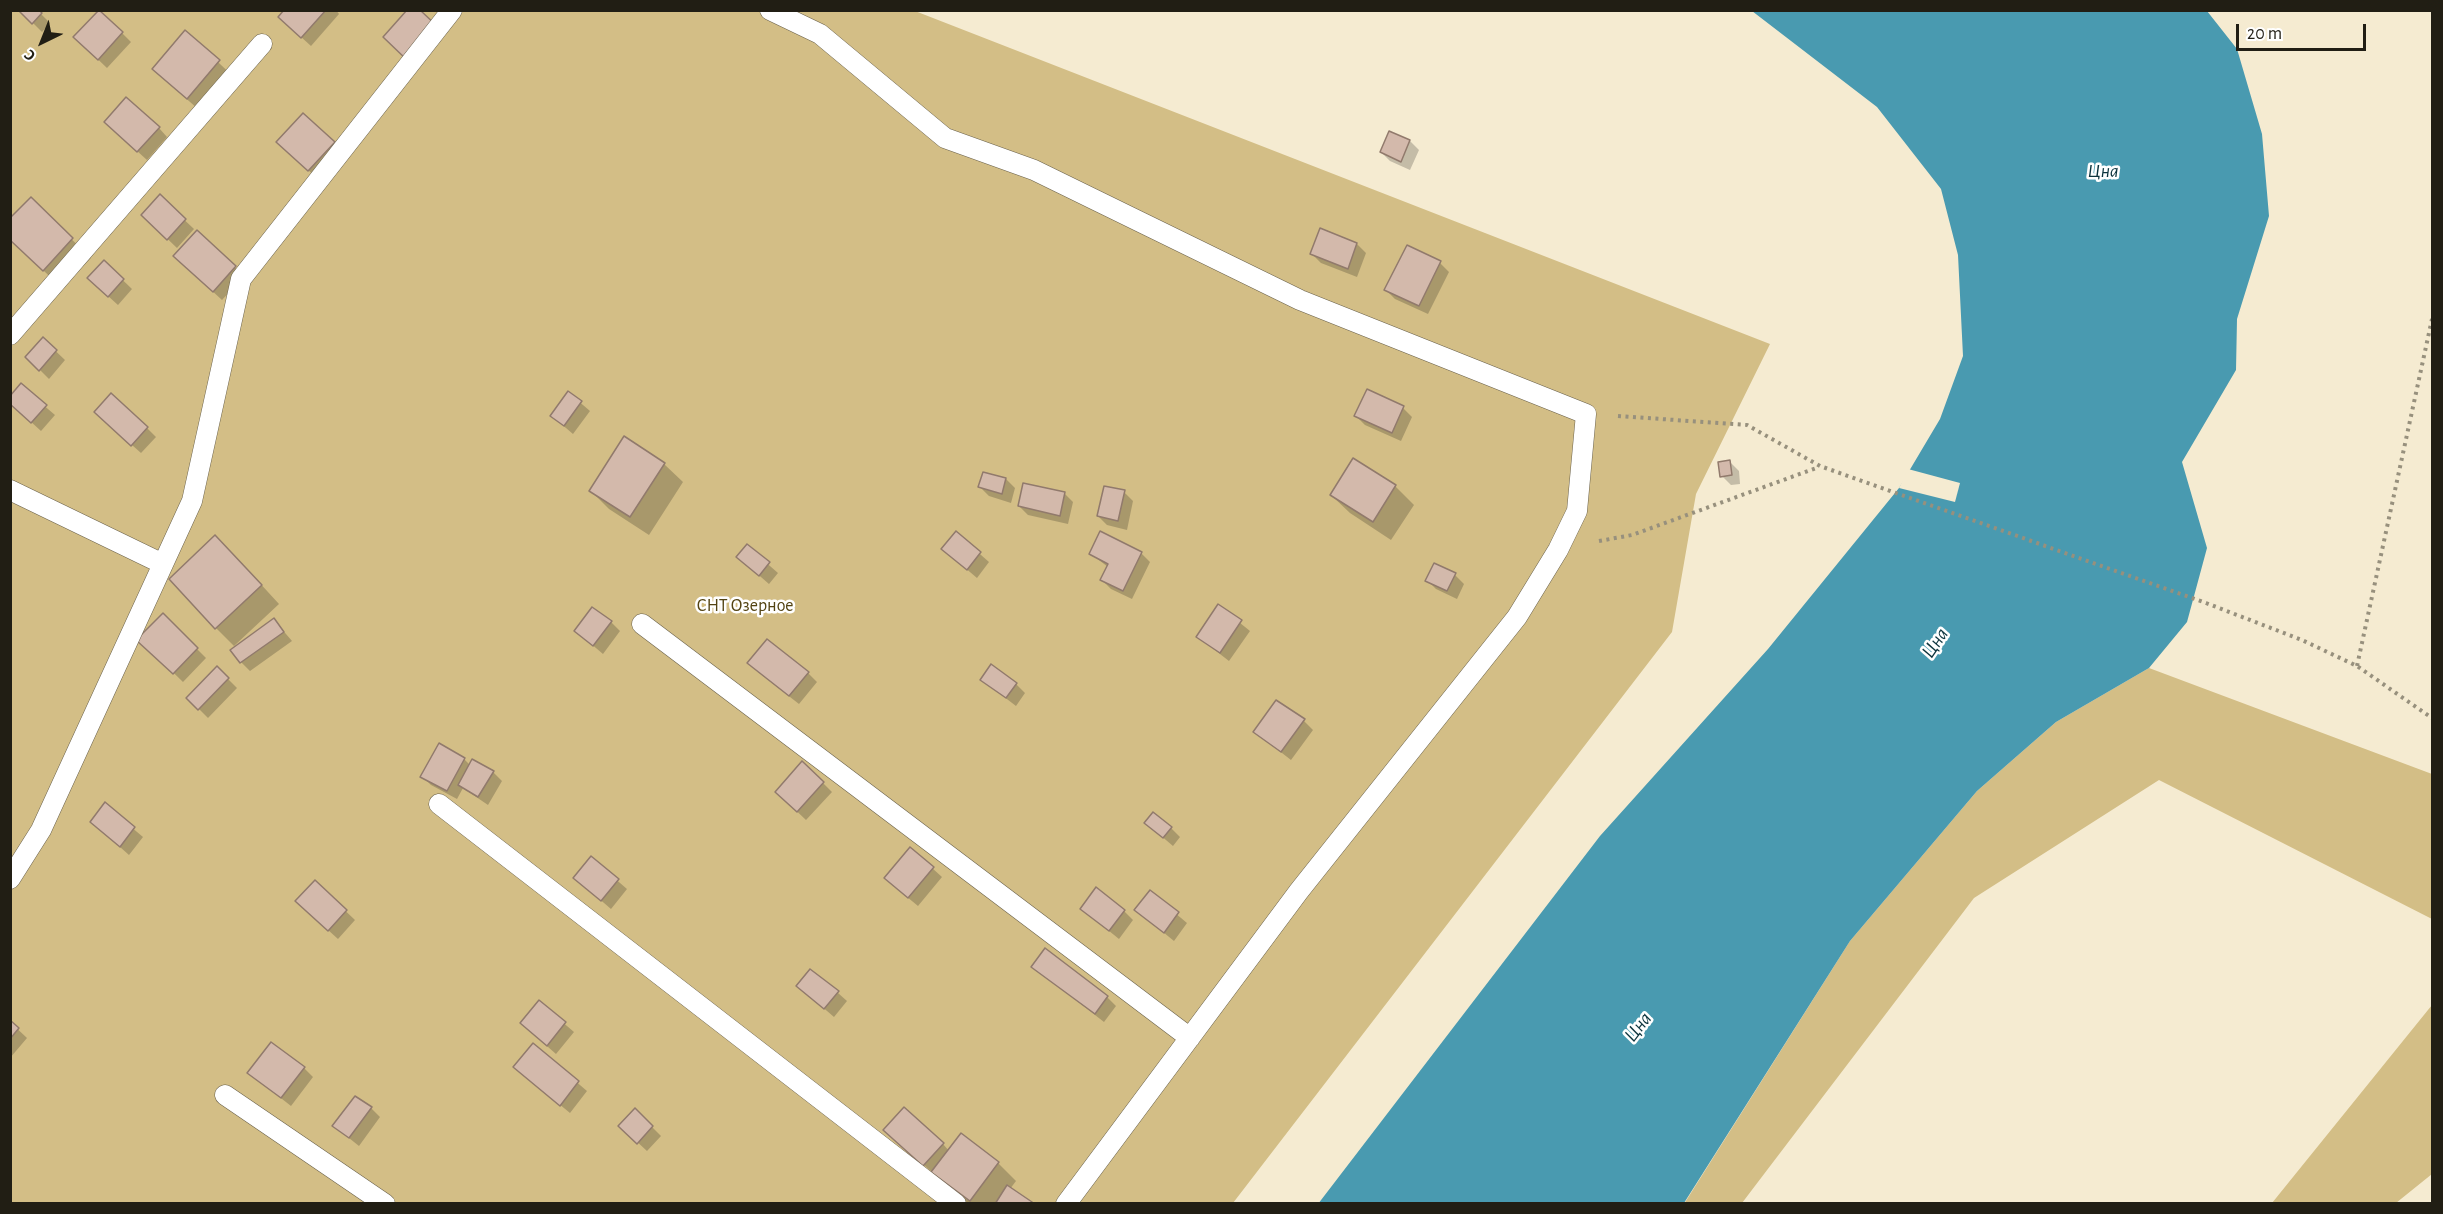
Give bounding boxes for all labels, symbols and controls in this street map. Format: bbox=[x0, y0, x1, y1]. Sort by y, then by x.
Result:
north arrow bbox=[12, 12, 72, 72]
scale bar bbox=[2239, 12, 2370, 50]
text: 20 m bbox=[2247, 25, 2282, 43]
text: С bbox=[21, 46, 38, 64]
water label: Цна bbox=[2087, 159, 2119, 183]
park label: СНТ Озерное bbox=[696, 595, 794, 617]
water label: Цна bbox=[1916, 623, 1954, 663]
water label: Цна bbox=[1619, 1007, 1657, 1047]

